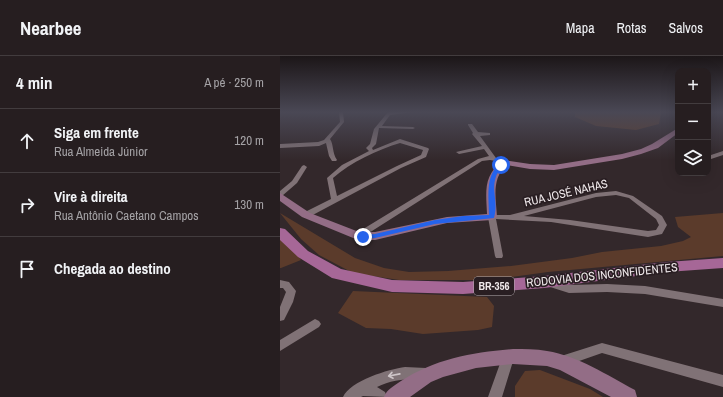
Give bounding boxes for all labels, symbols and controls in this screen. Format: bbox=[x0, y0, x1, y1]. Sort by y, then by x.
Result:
text: Nearbee bbox=[20, 15, 81, 41]
text: Mapa bbox=[566, 19, 595, 37]
text: Rotas bbox=[617, 19, 647, 37]
text: Salvos bbox=[669, 19, 703, 37]
map controls bbox=[675, 68, 711, 176]
button: + bbox=[675, 68, 711, 104]
text: 4 min bbox=[16, 71, 52, 94]
text: A pé · 250 m bbox=[204, 74, 264, 91]
button: − bbox=[675, 104, 711, 140]
text: Siga em frente bbox=[54, 122, 139, 143]
icon: ahead bbox=[16, 130, 38, 152]
text: 120 m bbox=[234, 132, 264, 149]
button: layers bbox=[675, 140, 711, 176]
text: Rua Almeida Júnior bbox=[54, 143, 148, 160]
route start bbox=[492, 156, 510, 174]
street label: RUA JOSÉ NAHAS bbox=[523, 176, 610, 210]
text: Vire à direita bbox=[54, 186, 128, 207]
icon: right bbox=[16, 194, 38, 216]
text: 130 m bbox=[234, 196, 264, 213]
text: Rua Antônio Caetano Campos bbox=[54, 207, 199, 224]
route end bbox=[354, 228, 372, 246]
icon: arrive bbox=[16, 258, 38, 280]
text: Chegada ao destino bbox=[54, 258, 171, 279]
street label: RODOVIA DOS INCONFIDENTES bbox=[526, 259, 679, 291]
road number: BR-356 bbox=[474, 277, 514, 295]
one-way arrow bbox=[387, 371, 400, 379]

